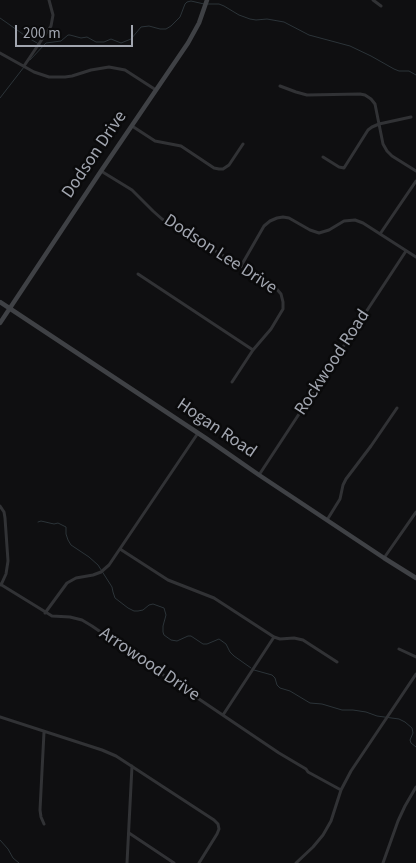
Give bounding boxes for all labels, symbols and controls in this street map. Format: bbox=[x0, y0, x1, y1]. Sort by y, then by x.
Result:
scale bar bbox=[18, 15, 135, 47]
text: 200 m bbox=[23, 23, 61, 44]
street label: Dodson Drive bbox=[58, 107, 132, 203]
street label: Dodson Lee Drive bbox=[159, 210, 281, 300]
street label: Rockwood Road bbox=[291, 306, 375, 420]
street label: Hogan Road bbox=[172, 394, 260, 464]
street label: Arrowood Drive bbox=[95, 623, 203, 707]

